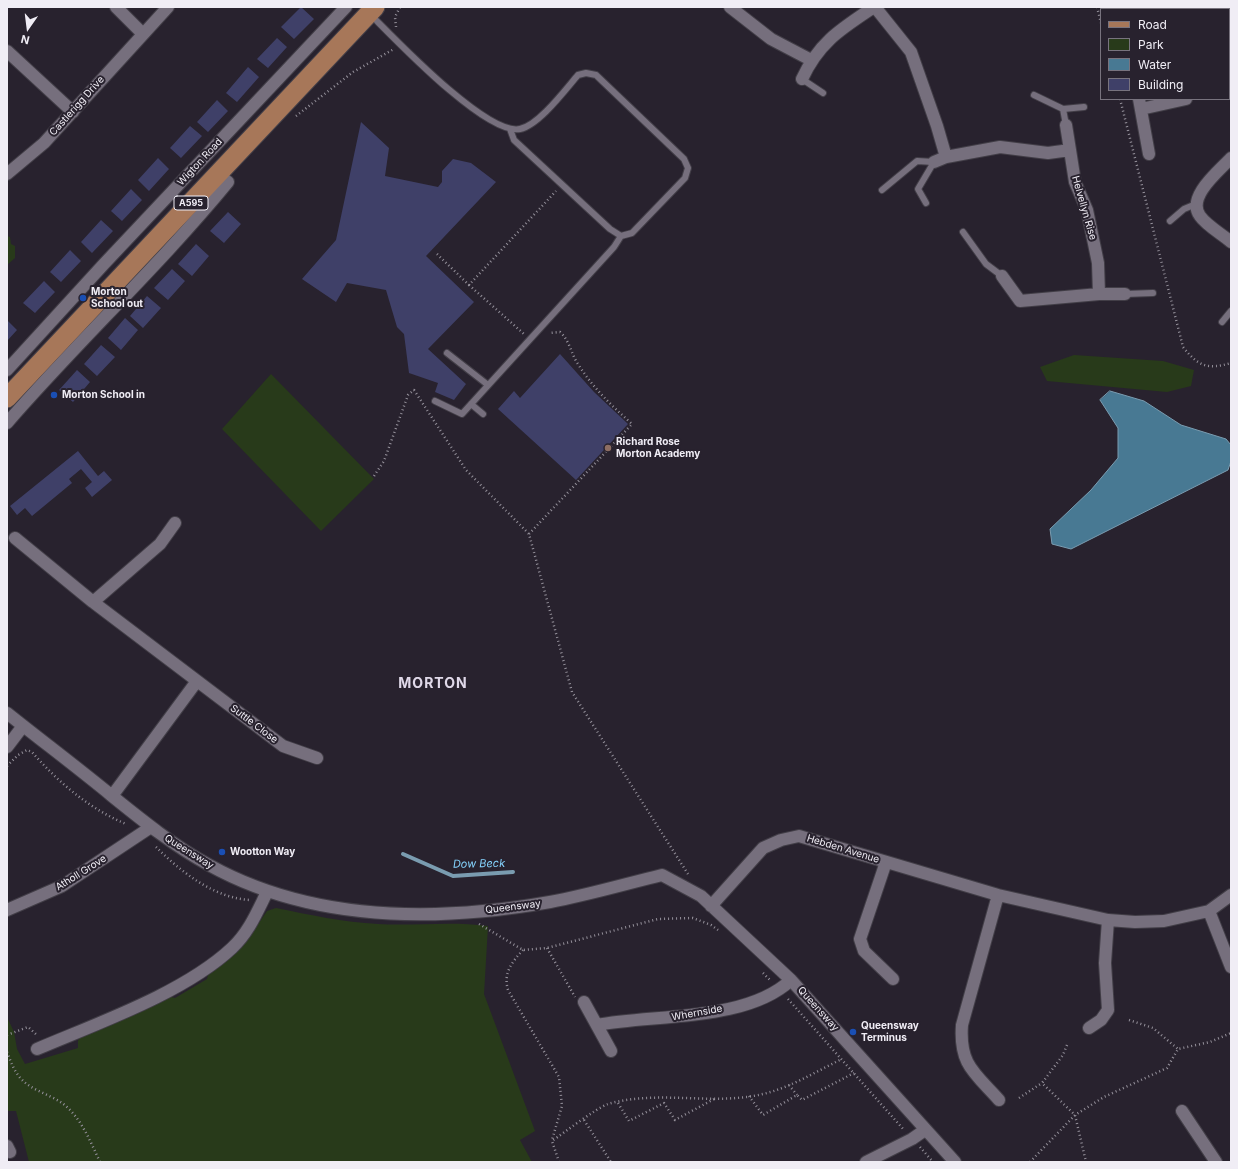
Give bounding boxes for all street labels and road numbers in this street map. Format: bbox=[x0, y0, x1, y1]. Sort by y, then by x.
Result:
street label: Castlerigg Drive bbox=[47, 74, 107, 138]
street label: Wigton Road bbox=[175, 136, 225, 188]
street label: Helvellyn Rise bbox=[1069, 175, 1099, 241]
road number: A595 bbox=[174, 196, 208, 210]
street label: Suttle Close bbox=[228, 702, 280, 746]
street label: Queensway bbox=[162, 832, 216, 872]
street label: Hebden Avenue bbox=[805, 832, 881, 866]
street label: Atholl Grove bbox=[53, 853, 109, 893]
street label: Queensway bbox=[485, 898, 541, 916]
street label: Queensway bbox=[795, 984, 841, 1034]
street label: Whernside bbox=[671, 1003, 723, 1023]

